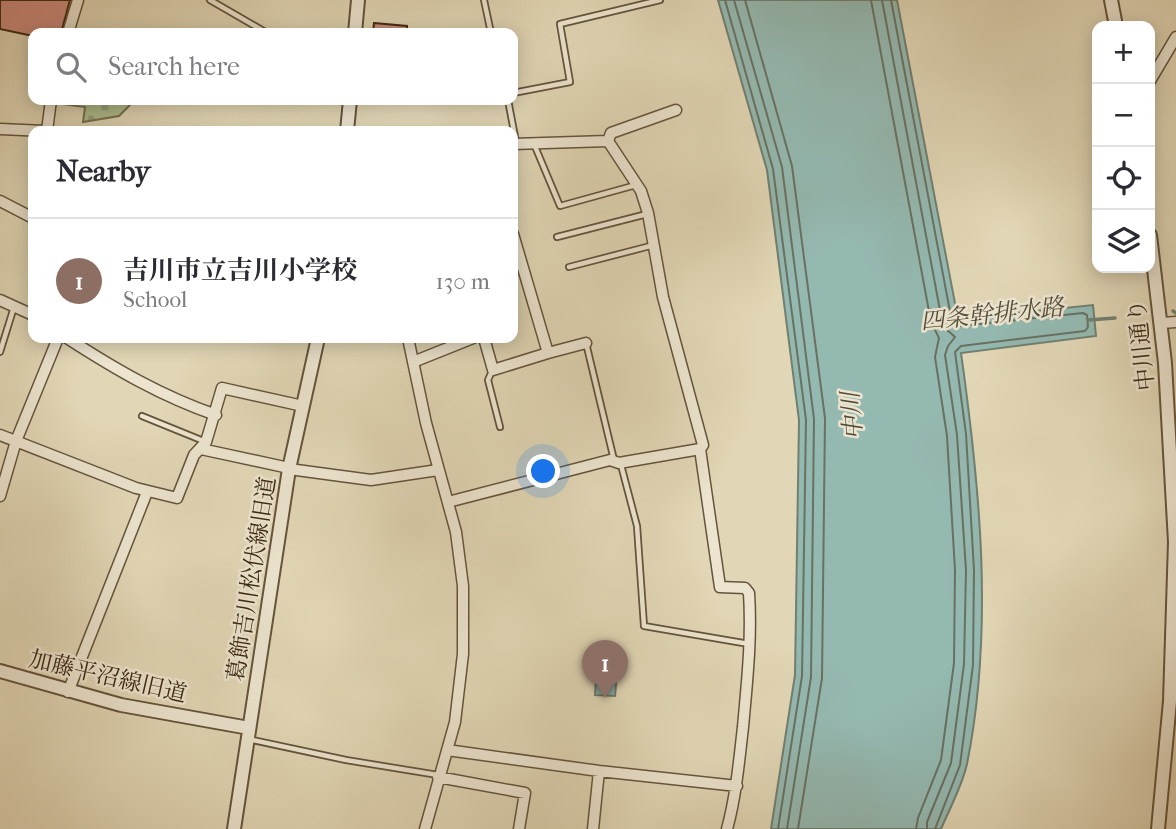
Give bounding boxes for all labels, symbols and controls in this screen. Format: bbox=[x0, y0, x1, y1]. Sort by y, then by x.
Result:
map controls bbox=[1092, 21, 1155, 273]
button: + bbox=[1092, 21, 1155, 84]
search box bbox=[28, 28, 518, 105]
icon: search bbox=[52, 48, 90, 86]
text: Search here bbox=[108, 51, 240, 82]
button: − bbox=[1092, 84, 1155, 147]
button: locate bbox=[1092, 147, 1155, 210]
text: Nearby bbox=[56, 154, 151, 189]
button: layers bbox=[1092, 210, 1155, 273]
text: 吉川市立吉川小学校 bbox=[123, 255, 357, 286]
text: 1 bbox=[75, 268, 83, 295]
text: 130 m bbox=[436, 268, 490, 295]
text: School bbox=[123, 286, 187, 313]
water label: 四条幹排水路 bbox=[919, 292, 1067, 335]
street label: 中川通り bbox=[1123, 298, 1160, 392]
water label: 中川 bbox=[836, 388, 868, 441]
your location bbox=[526, 454, 560, 488]
street label: 葛飾吉川松伏線旧道 bbox=[222, 475, 281, 683]
pin: 1 bbox=[582, 640, 628, 698]
street label: 加藤平沼線旧道 bbox=[26, 645, 189, 708]

